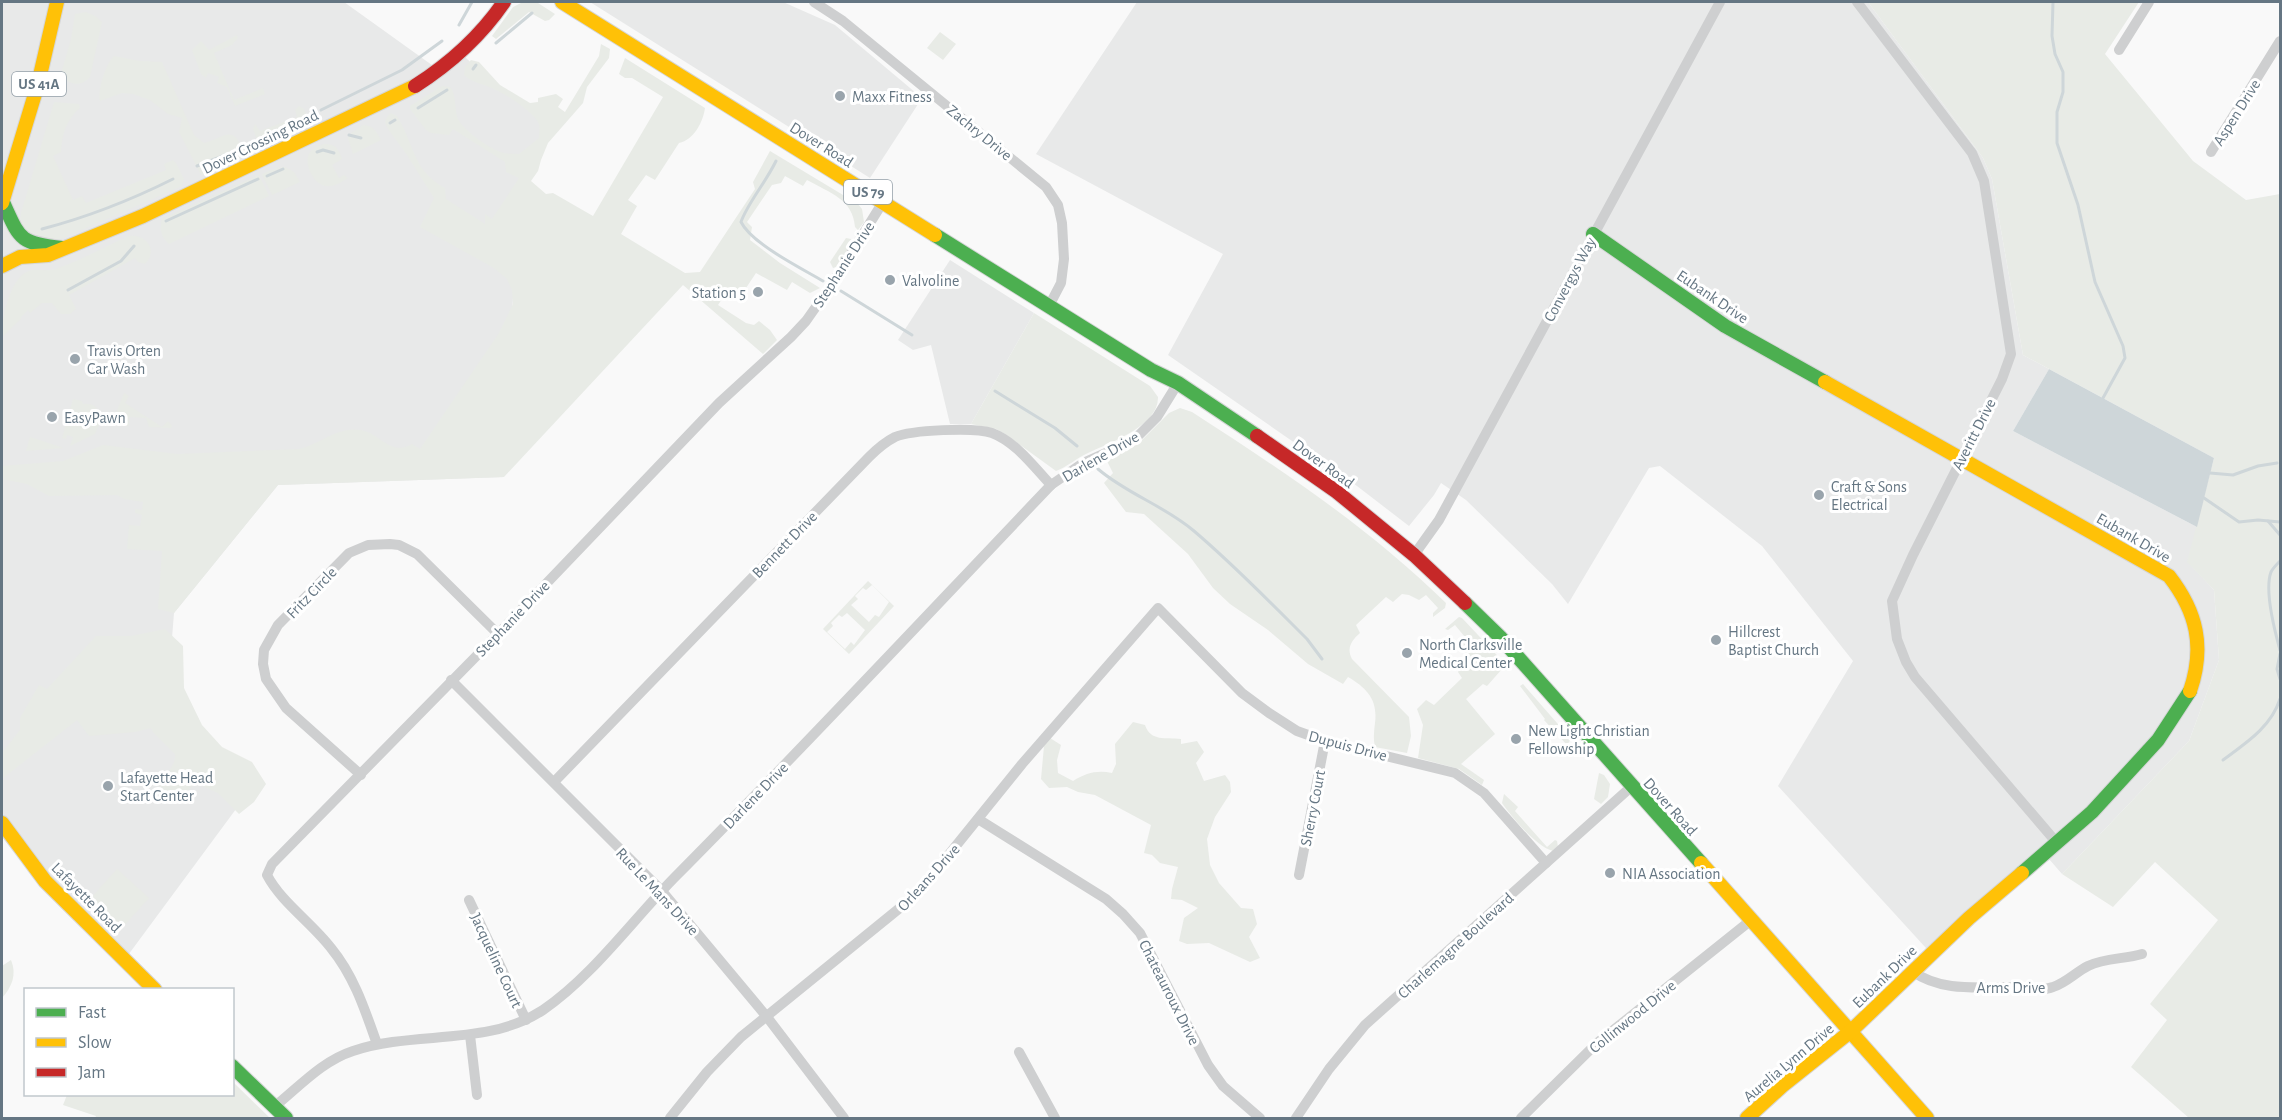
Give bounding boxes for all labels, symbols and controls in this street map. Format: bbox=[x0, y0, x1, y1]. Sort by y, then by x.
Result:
road number: US 41A bbox=[12, 72, 66, 96]
street label: Aspen Drive bbox=[2210, 77, 2263, 149]
marker: Maxx Fitness bbox=[833, 89, 847, 103]
place label: Maxx Fitness bbox=[852, 89, 932, 105]
street label: Zachry Drive bbox=[943, 102, 1015, 164]
street label: Dover Crossing Road bbox=[200, 107, 321, 177]
street label: Dover Road bbox=[787, 119, 856, 171]
road number: US 79 bbox=[844, 180, 892, 204]
street label: Stephanie Drive bbox=[810, 219, 877, 310]
street label: Convergys Way bbox=[1541, 234, 1600, 325]
street label: Eubank Drive bbox=[1674, 267, 1751, 327]
marker: Valvoline bbox=[883, 273, 897, 287]
place label: Valvoline bbox=[902, 273, 959, 289]
place label: Station 5 bbox=[692, 285, 746, 301]
marker: Station 5 bbox=[751, 285, 765, 299]
place label: Travis Orten Car Wash bbox=[87, 343, 161, 377]
marker: Travis Orten Car Wash bbox=[68, 352, 82, 366]
street label: Averitt Drive bbox=[1949, 396, 1999, 473]
marker: EasyPawn bbox=[45, 410, 59, 424]
place label: EasyPawn bbox=[64, 410, 126, 427]
street label: Darlene Drive bbox=[1059, 429, 1142, 485]
street label: Dover Road bbox=[1290, 436, 1357, 491]
place label: Craft & Sons Electrical bbox=[1831, 479, 1907, 513]
marker: Craft & Sons Electrical bbox=[1812, 488, 1826, 502]
street label: Bennett Drive bbox=[749, 508, 820, 581]
street label: Eubank Drive bbox=[2094, 510, 2173, 565]
street label: Fritz Circle bbox=[284, 564, 340, 621]
street label: Stephanie Drive bbox=[473, 578, 553, 660]
place label: Hillcrest Baptist Church bbox=[1728, 624, 1819, 658]
marker: Hillcrest Baptist Church bbox=[1709, 633, 1723, 647]
place label: North Clarksville Medical Center bbox=[1419, 637, 1522, 671]
marker: North Clarksville Medical Center bbox=[1400, 646, 1414, 660]
place label: New Light Christian Fellowship bbox=[1528, 723, 1650, 757]
street label: Dupuis Drive bbox=[1307, 728, 1389, 764]
marker: New Light Christian Fellowship bbox=[1509, 732, 1523, 746]
street label: Darlene Drive bbox=[720, 759, 791, 832]
street label: Sherry Court bbox=[1298, 769, 1329, 848]
place label: Lafayette Head Start Center bbox=[120, 770, 213, 804]
street label: Dover Road bbox=[1640, 775, 1700, 839]
marker: Lafayette Head Start Center bbox=[101, 779, 115, 793]
street label: Orleans Drive bbox=[895, 841, 963, 914]
street label: Rue Le Mans Drive bbox=[613, 845, 702, 938]
street label: Lafayette Road bbox=[48, 860, 124, 936]
marker: NIA Association bbox=[1603, 866, 1617, 880]
place label: NIA Association bbox=[1622, 866, 1720, 882]
street label: Charlemagne Boulevard bbox=[1395, 890, 1517, 1002]
street label: Jacqueline Court bbox=[467, 911, 525, 1010]
street label: Chateauroux Drive bbox=[1136, 937, 1203, 1048]
street label: Eubank Drive bbox=[1849, 942, 1920, 1011]
street label: Collinwood Drive bbox=[1586, 977, 1679, 1056]
street label: Arms Drive bbox=[1977, 980, 2045, 996]
legend bbox=[24, 988, 234, 1096]
text: Fast bbox=[78, 1004, 106, 1022]
street label: Aurelia Lynn Drive bbox=[1740, 1020, 1838, 1106]
text: Slow bbox=[78, 1034, 111, 1052]
text: Jam bbox=[78, 1064, 106, 1082]

